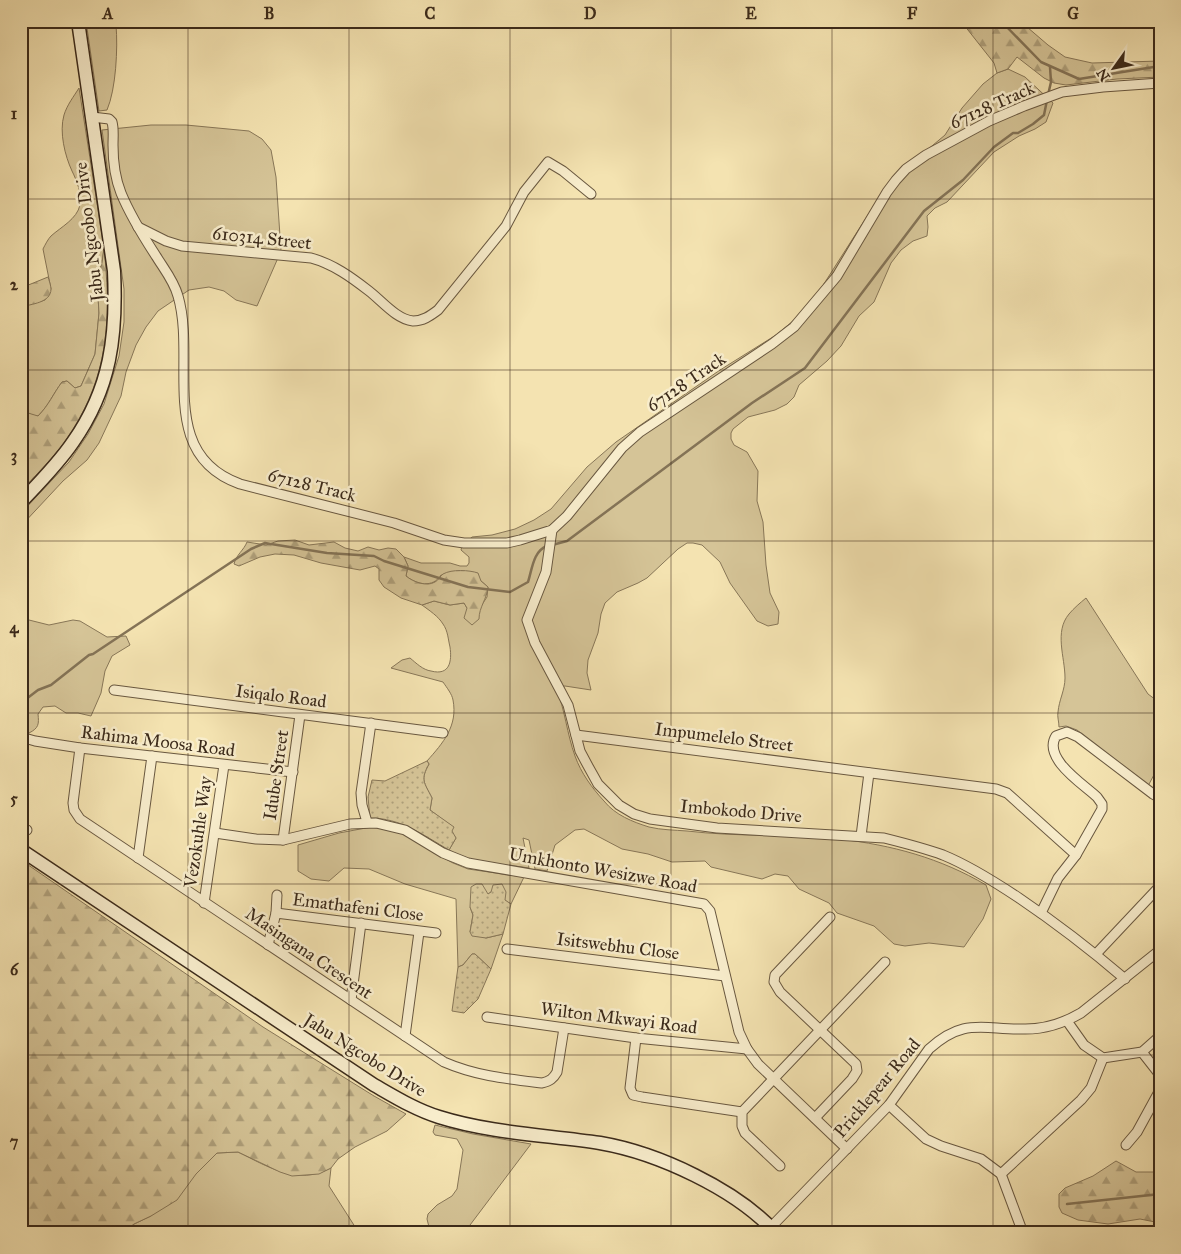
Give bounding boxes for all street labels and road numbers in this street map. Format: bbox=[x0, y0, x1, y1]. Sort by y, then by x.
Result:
street label: 67128 Track bbox=[946, 76, 1038, 133]
street label: Jabu Ngcobo Drive bbox=[70, 161, 110, 305]
street label: 610314 Street bbox=[211, 222, 313, 254]
street label: 67128 Track bbox=[642, 347, 730, 416]
street label: 67128 Track bbox=[265, 463, 359, 507]
street label: Isiqalo Road bbox=[234, 680, 328, 713]
street label: Impumelelo Street bbox=[654, 718, 795, 756]
street label: Rahima Moosa Road bbox=[80, 721, 236, 761]
street label: Idube Street bbox=[259, 728, 293, 822]
street label: Vezokuhle Way bbox=[179, 774, 217, 890]
street label: Imbokodo Drive bbox=[679, 795, 803, 827]
street label: Umkhonto Wesizwe Road bbox=[507, 843, 699, 897]
street label: Emathafeni Close bbox=[291, 888, 425, 926]
street label: Masingana Crescent bbox=[241, 902, 377, 1005]
street label: Isitswebhu Close bbox=[555, 928, 681, 964]
street label: Wilton Mkwayi Road bbox=[539, 997, 699, 1039]
street label: Jabu Ngcobo Drive bbox=[297, 1007, 430, 1102]
street label: Pricklepear Road bbox=[829, 1034, 925, 1142]

